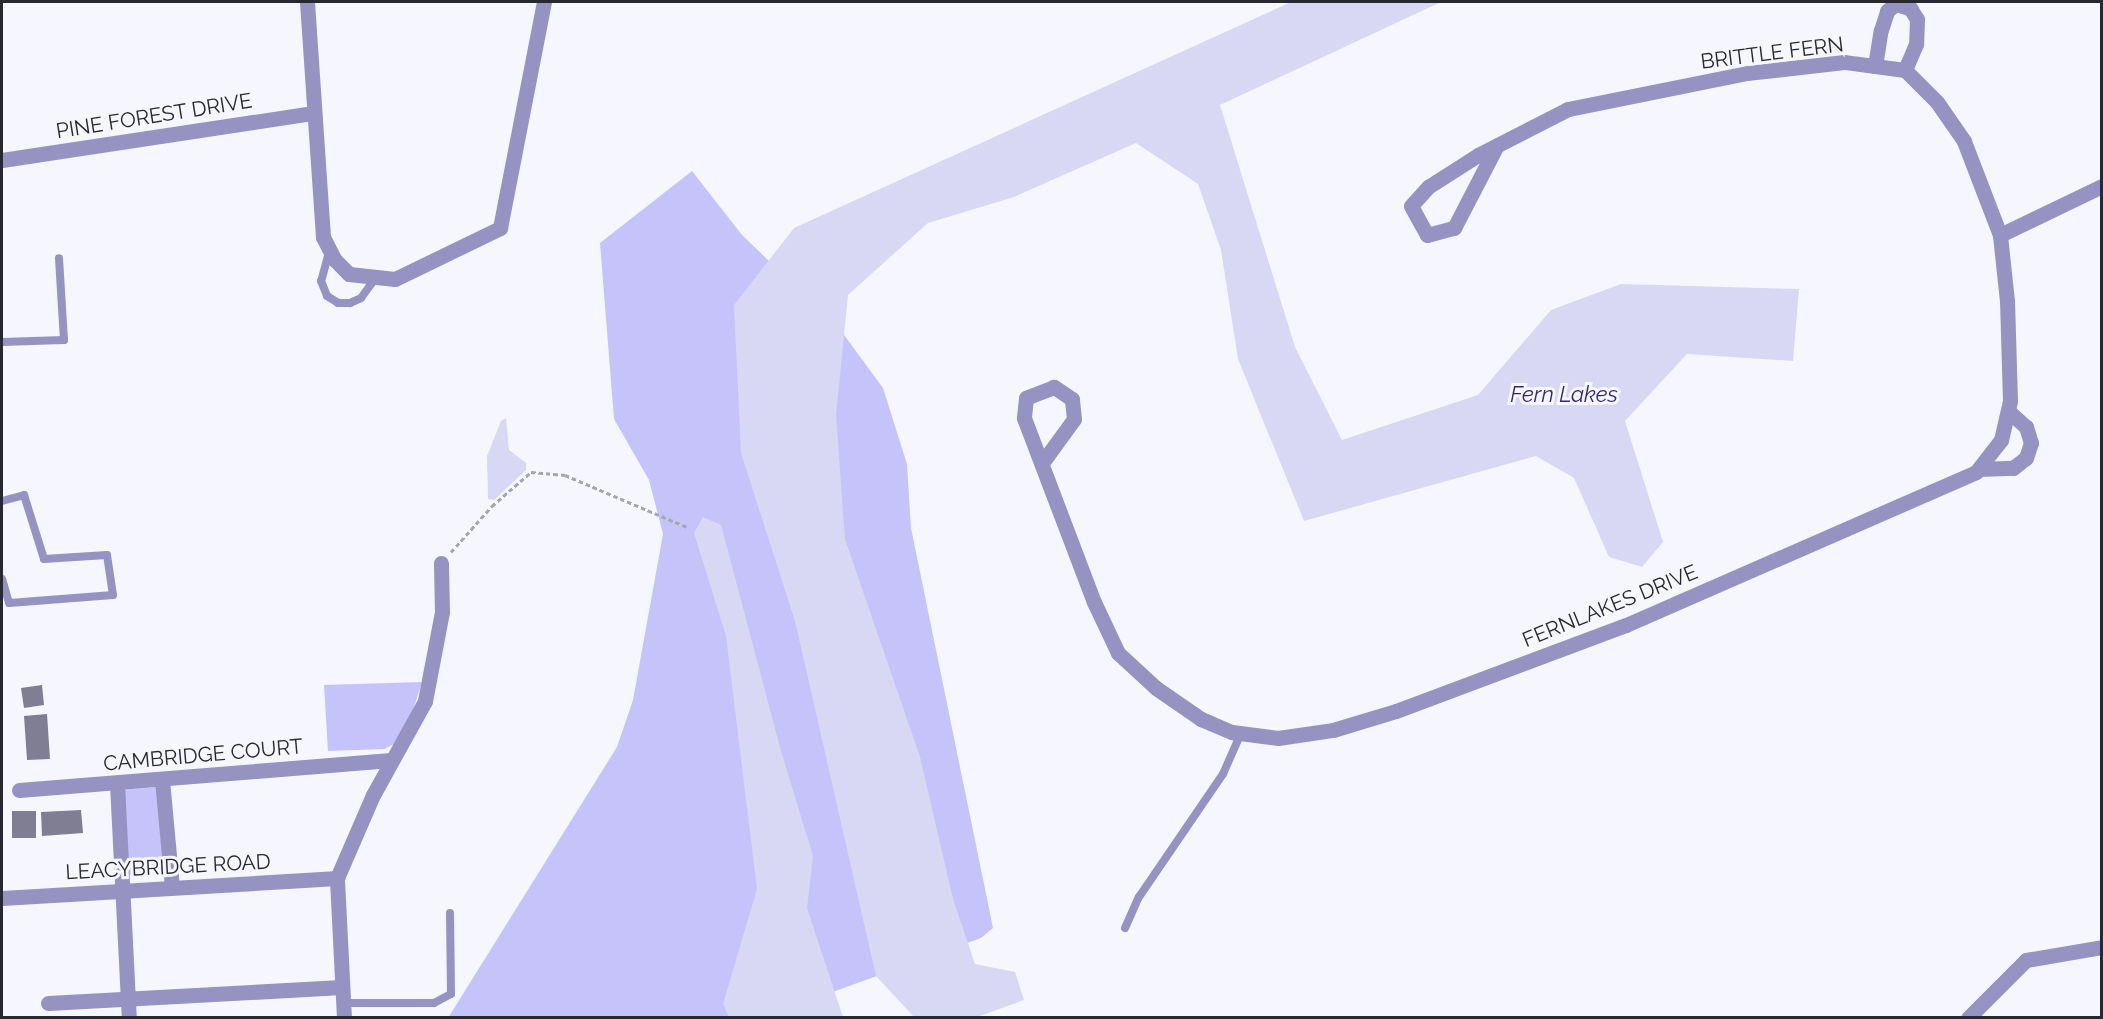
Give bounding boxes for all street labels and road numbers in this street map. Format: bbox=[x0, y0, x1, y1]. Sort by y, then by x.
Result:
street label: BRITTLE FERN bbox=[1699, 32, 1845, 74]
street label: PINE FOREST DRIVE bbox=[54, 88, 254, 144]
street label: FERNLAKES DRIVE bbox=[1519, 559, 1701, 653]
street label: CAMBRIDGE COURT bbox=[102, 734, 304, 776]
street label: LEACYBRIDGE ROAD bbox=[65, 849, 271, 885]

